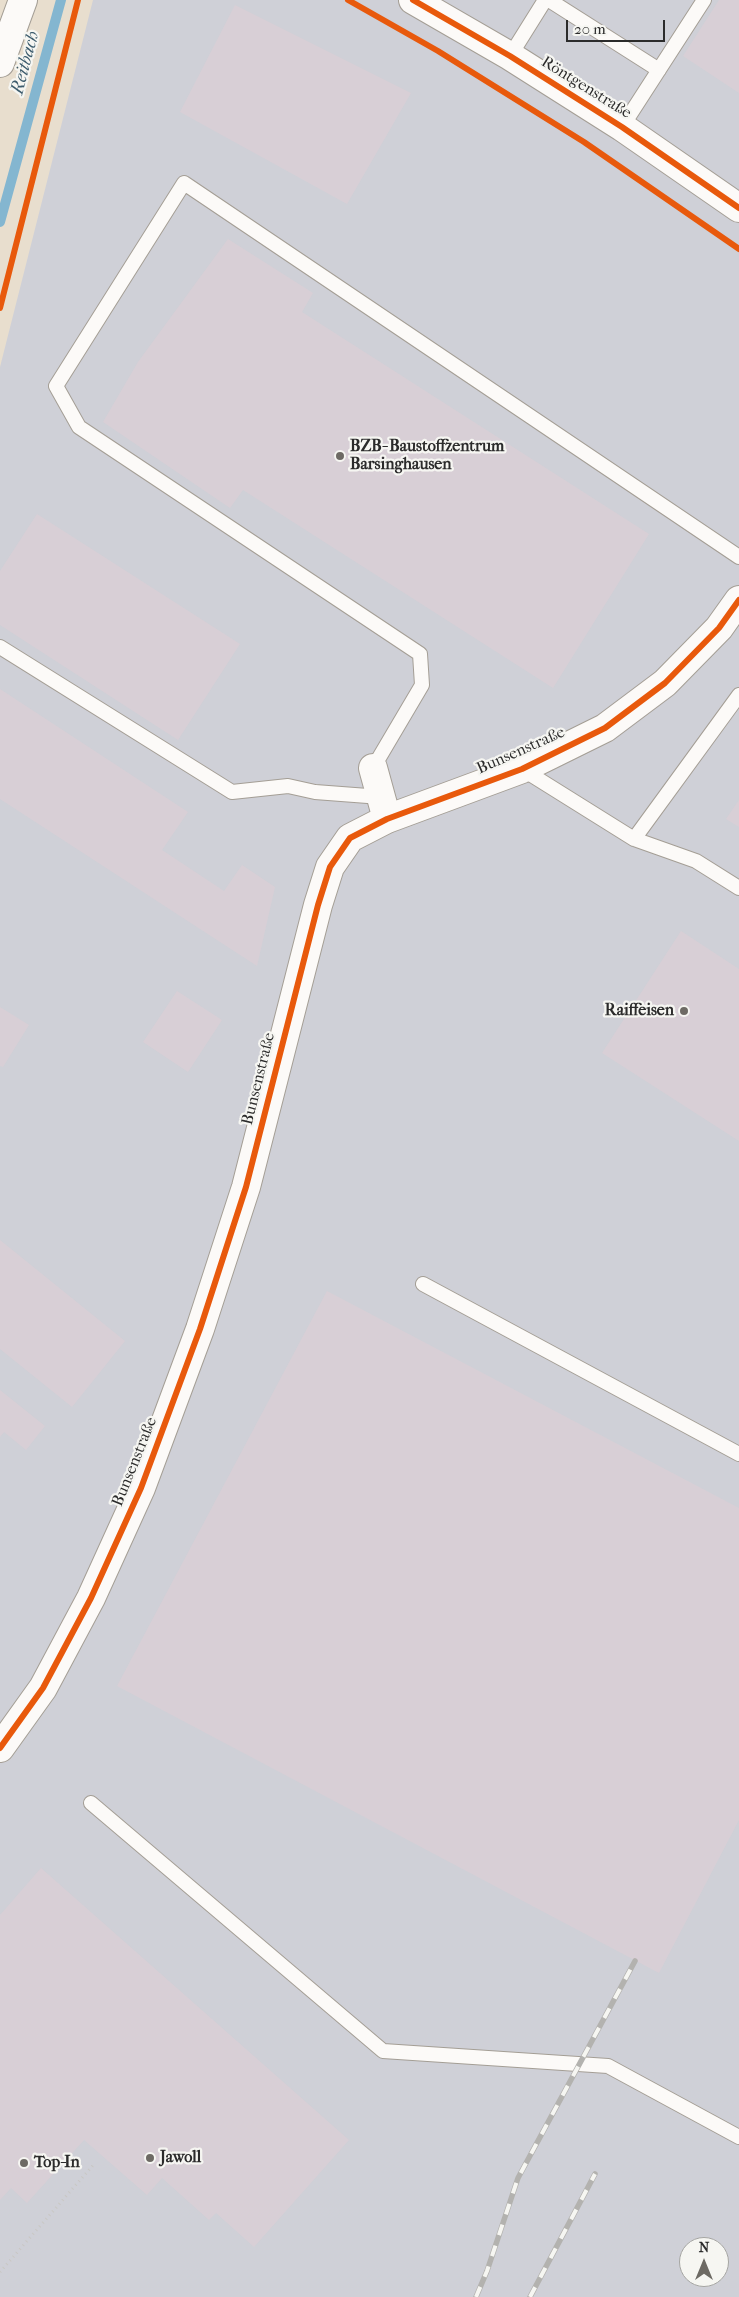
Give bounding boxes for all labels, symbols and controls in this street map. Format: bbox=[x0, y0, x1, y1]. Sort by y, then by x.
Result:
scale bar bbox=[569, 10, 668, 42]
text: 20 m bbox=[574, 20, 606, 38]
water label: Reitbach bbox=[7, 29, 45, 97]
street label: Röntgenstraße bbox=[537, 53, 635, 123]
place label: BZB- Baustoffzentrum Barsinghausen bbox=[350, 437, 504, 475]
marker: BZB- Baustoffzentrum Barsinghausen bbox=[334, 450, 346, 462]
street label: Bunsenstraße bbox=[474, 723, 568, 779]
place label: Raiffeisen bbox=[605, 1001, 674, 1021]
marker: Raiffeisen bbox=[678, 1005, 690, 1017]
street label: Bunsenstraße bbox=[238, 1031, 280, 1127]
street label: Bunsenstraße bbox=[108, 1415, 162, 1509]
place label: Jawoll bbox=[160, 2148, 201, 2168]
marker: Jawoll bbox=[144, 2152, 156, 2164]
place label: Top-In bbox=[34, 2153, 80, 2173]
marker: Top-In bbox=[18, 2157, 30, 2169]
north arrow bbox=[679, 2237, 729, 2287]
text: N bbox=[699, 2239, 709, 2256]

